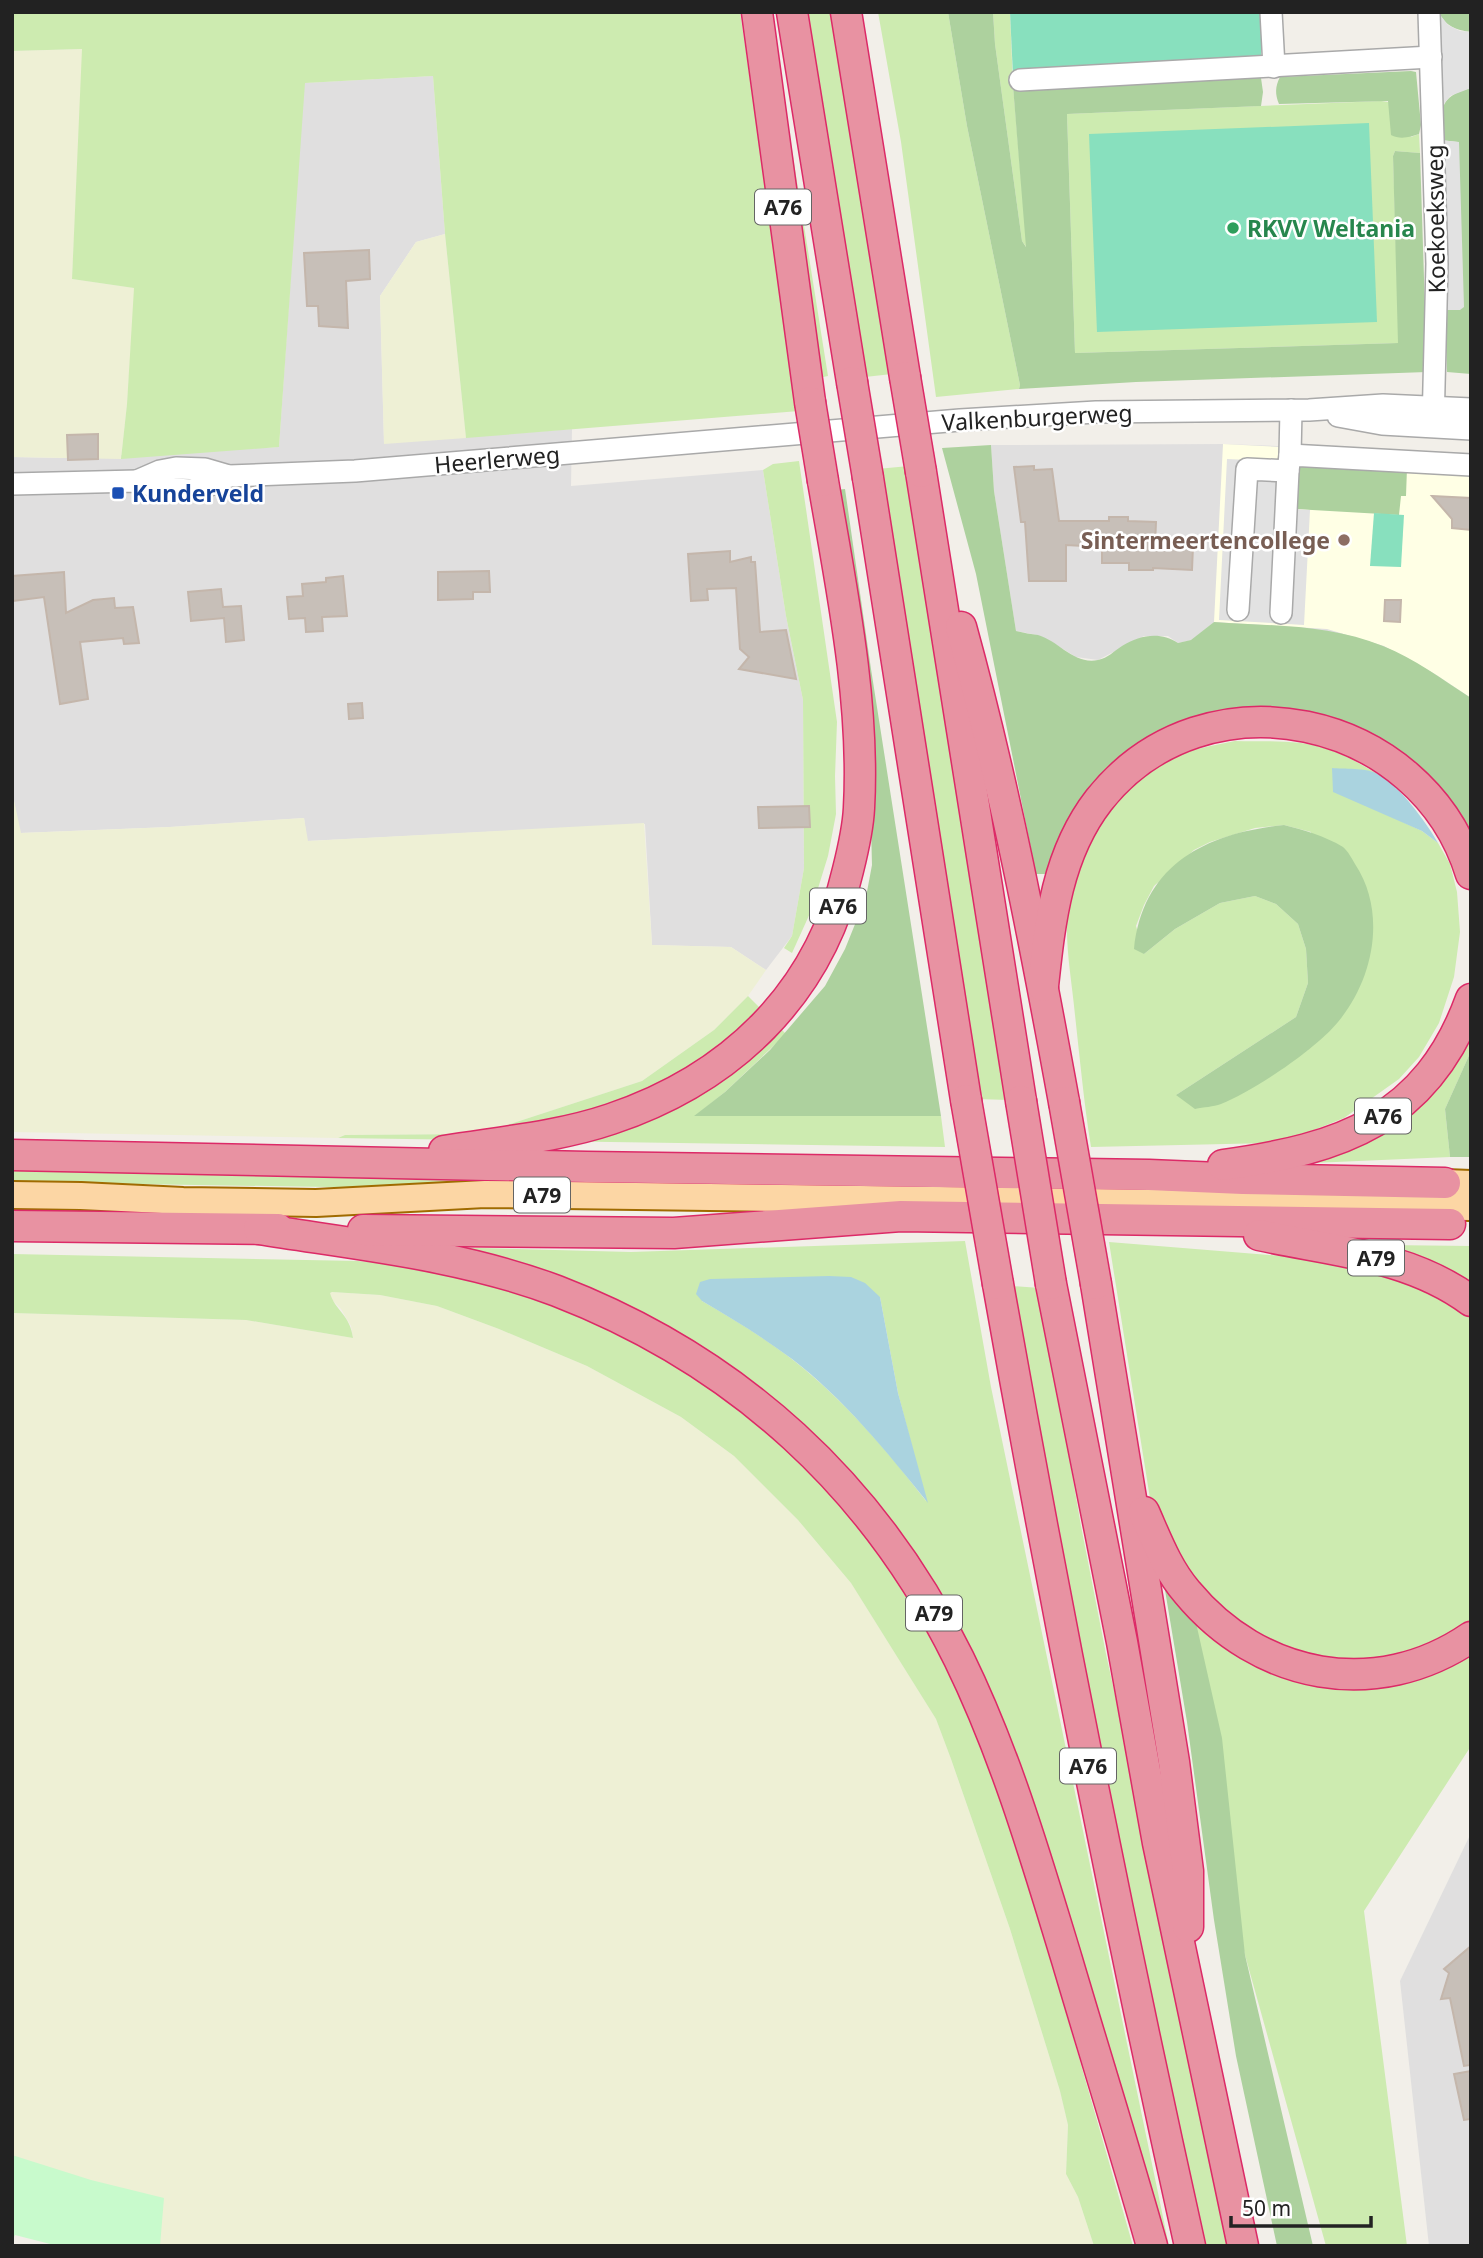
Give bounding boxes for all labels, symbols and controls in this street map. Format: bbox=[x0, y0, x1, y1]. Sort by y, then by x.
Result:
street label: Koekoeksweg bbox=[1418, 144, 1452, 294]
road number: A76 bbox=[755, 190, 811, 224]
place label: RKVV Weltania bbox=[1247, 212, 1415, 244]
marker: RKVV Weltania bbox=[1225, 220, 1241, 236]
street label: Valkenburgerweg bbox=[941, 396, 1133, 438]
street label: Heerlerweg bbox=[433, 438, 561, 480]
place label: Kunderveld bbox=[132, 477, 264, 509]
marker: Kunderveld bbox=[110, 485, 126, 501]
place label: Sintermeertencollege bbox=[1081, 524, 1330, 556]
marker: Sintermeertencollege bbox=[1336, 532, 1352, 548]
road number: A76 bbox=[810, 888, 866, 923]
road number: A76 bbox=[1355, 1098, 1411, 1134]
road number: A79 bbox=[514, 1178, 570, 1212]
road number: A79 bbox=[1348, 1240, 1404, 1276]
road number: A79 bbox=[906, 1596, 962, 1630]
road number: A76 bbox=[1060, 1748, 1116, 1784]
scale bar bbox=[1231, 2184, 1371, 2228]
text: 50 m bbox=[1242, 2194, 1291, 2222]

